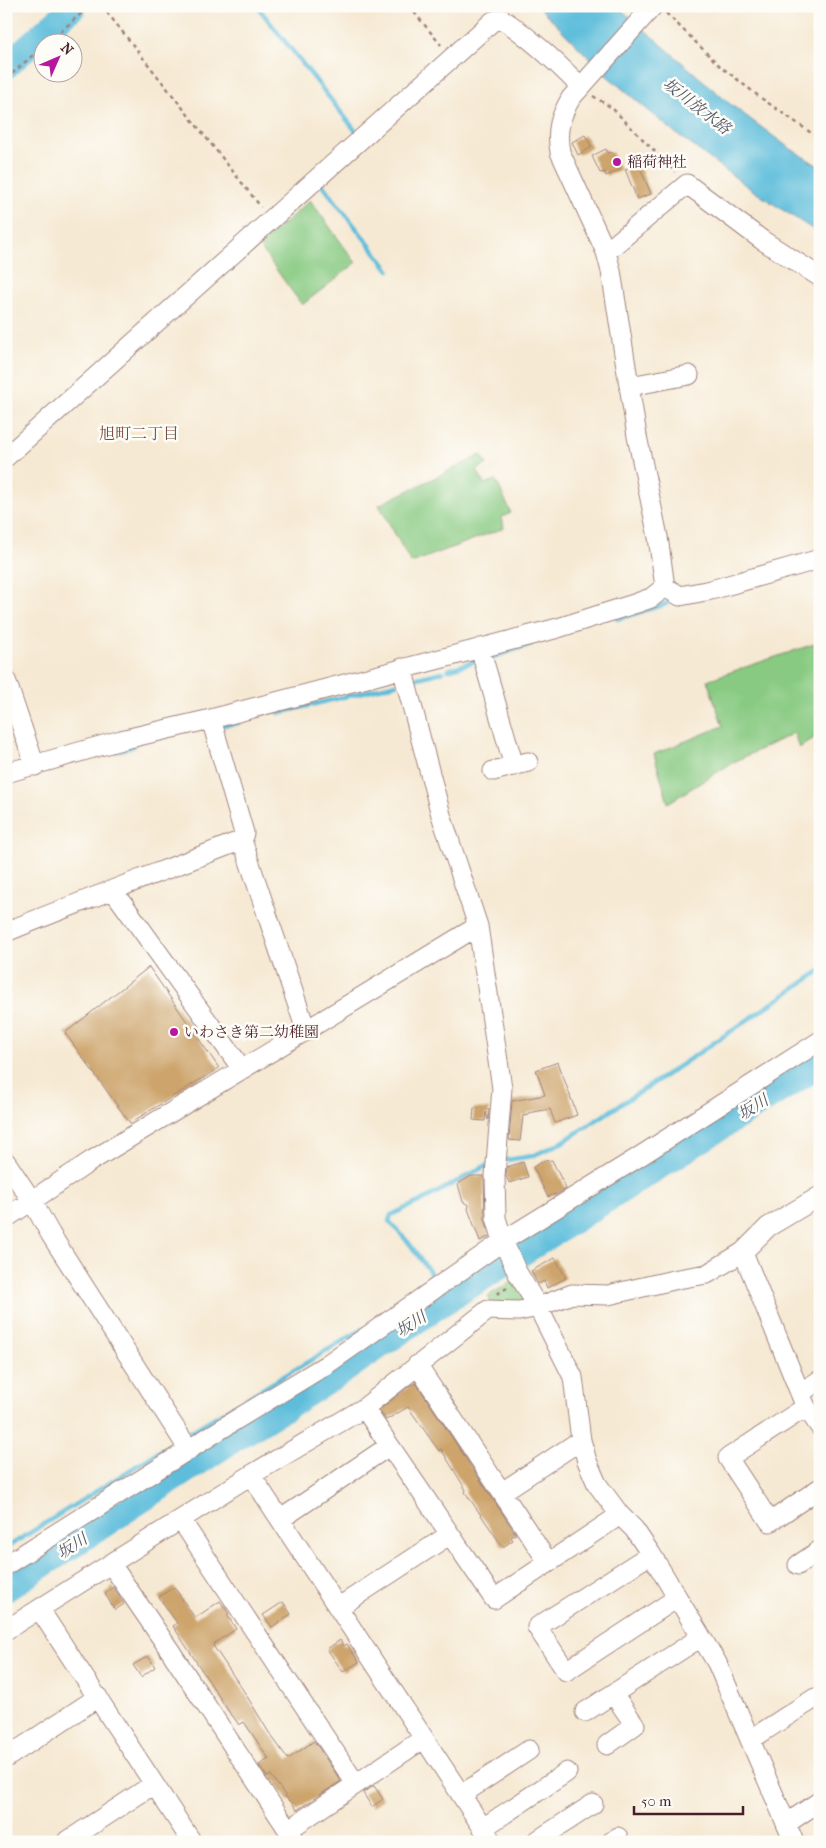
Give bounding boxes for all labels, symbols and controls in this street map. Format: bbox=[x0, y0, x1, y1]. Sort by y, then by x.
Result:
north arrow bbox=[32, 32, 82, 82]
text: N bbox=[57, 39, 77, 59]
water label: 坂川放水路 bbox=[660, 74, 735, 139]
place label: 稲荷神社 bbox=[627, 153, 687, 171]
marker: 稲荷神社 bbox=[611, 156, 623, 168]
district label: 旭町二丁目 bbox=[99, 424, 179, 443]
place label: いわさき第二幼稚園 bbox=[184, 1023, 319, 1041]
marker: いわさき第二幼稚園 bbox=[168, 1026, 180, 1038]
water label: 坂川 bbox=[734, 1089, 773, 1124]
water label: 坂川 bbox=[392, 1306, 431, 1341]
water label: 坂川 bbox=[53, 1528, 92, 1563]
scale bar bbox=[634, 1783, 742, 1815]
text: 50 m bbox=[641, 1792, 672, 1810]

